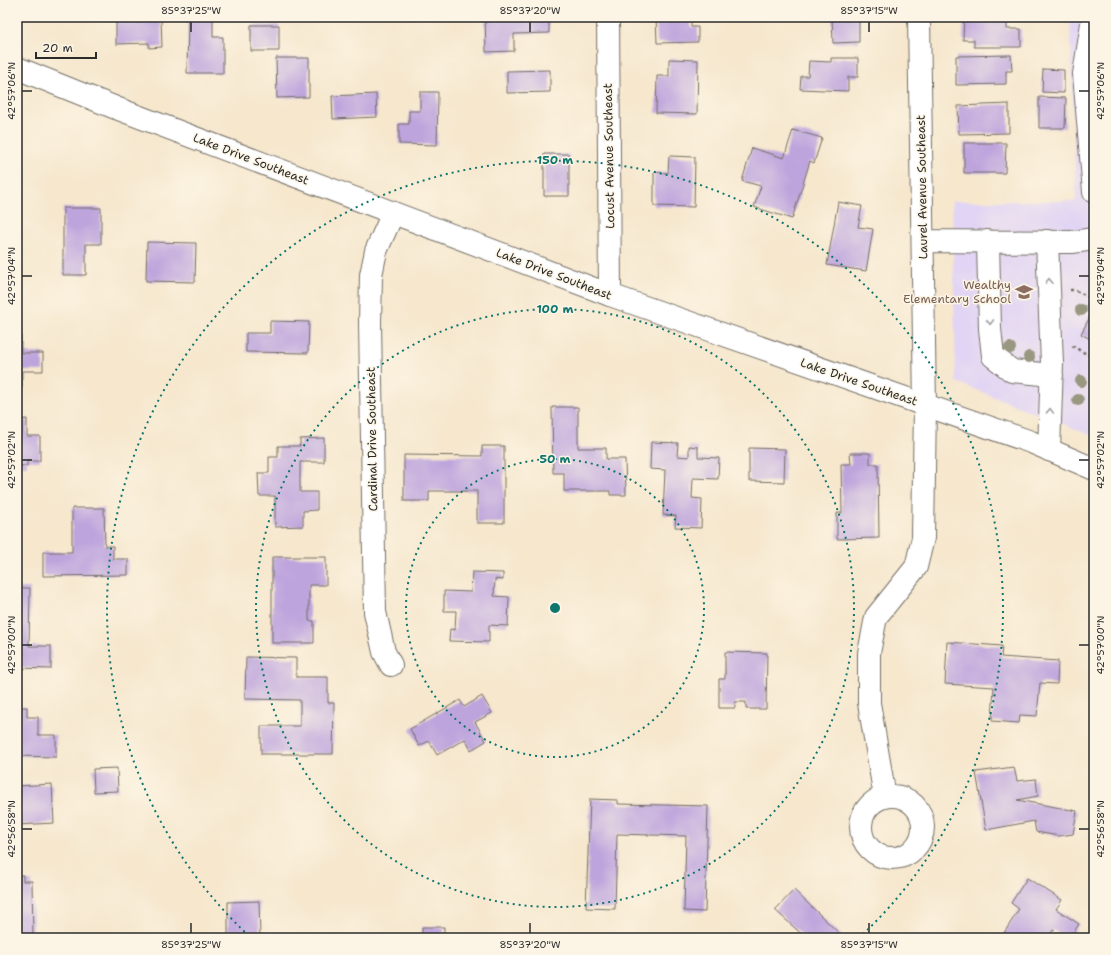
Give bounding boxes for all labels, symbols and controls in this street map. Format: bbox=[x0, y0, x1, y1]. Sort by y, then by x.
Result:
text: 85°37'25"W bbox=[161, 4, 221, 17]
text: 85°37'20"W bbox=[500, 4, 561, 17]
text: 85°37'15"W bbox=[840, 4, 898, 17]
scale bar bbox=[36, 34, 96, 60]
text: 20 m bbox=[42, 40, 73, 56]
text: 42°57'06"N bbox=[5, 62, 18, 120]
text: 42°57'06"N bbox=[1094, 62, 1107, 120]
street label: Locust Avenue Southeast bbox=[600, 83, 618, 229]
street label: Laurel Avenue Southeast bbox=[913, 115, 931, 259]
street label: Lake Drive Southeast bbox=[191, 130, 311, 188]
text: 150 m bbox=[537, 152, 573, 168]
street label: Lake Drive Southeast bbox=[494, 245, 614, 303]
text: 42°57'04"N bbox=[5, 247, 18, 305]
text: 42°57'04"N bbox=[1094, 247, 1107, 305]
place label: Wealthy Elementary School bbox=[903, 277, 1011, 307]
one-way arrow bbox=[1045, 278, 1053, 284]
school or university icon: Wealthy Elementary School bbox=[1014, 282, 1034, 302]
text: 100 m bbox=[537, 301, 574, 317]
one-way arrow bbox=[986, 319, 994, 325]
street label: Lake Drive Southeast bbox=[798, 354, 920, 410]
street label: Cardinal Drive Southeast bbox=[363, 367, 381, 511]
one-way arrow bbox=[1046, 408, 1055, 414]
text: 42°57'02"N bbox=[5, 431, 18, 489]
text: 42°57'02"N bbox=[1094, 431, 1107, 489]
text: 50 m bbox=[540, 451, 571, 467]
centre of rings bbox=[548, 601, 562, 615]
text: 42°57'00"N bbox=[5, 616, 18, 674]
text: 42°57'00"N bbox=[1094, 616, 1107, 674]
text: 42°56'58"N bbox=[5, 800, 18, 858]
text: 42°56'58"N bbox=[1094, 800, 1107, 858]
text: 85°37'25"W bbox=[161, 938, 221, 951]
text: 85°37'20"W bbox=[500, 938, 561, 951]
text: 85°37'15"W bbox=[840, 938, 898, 951]

